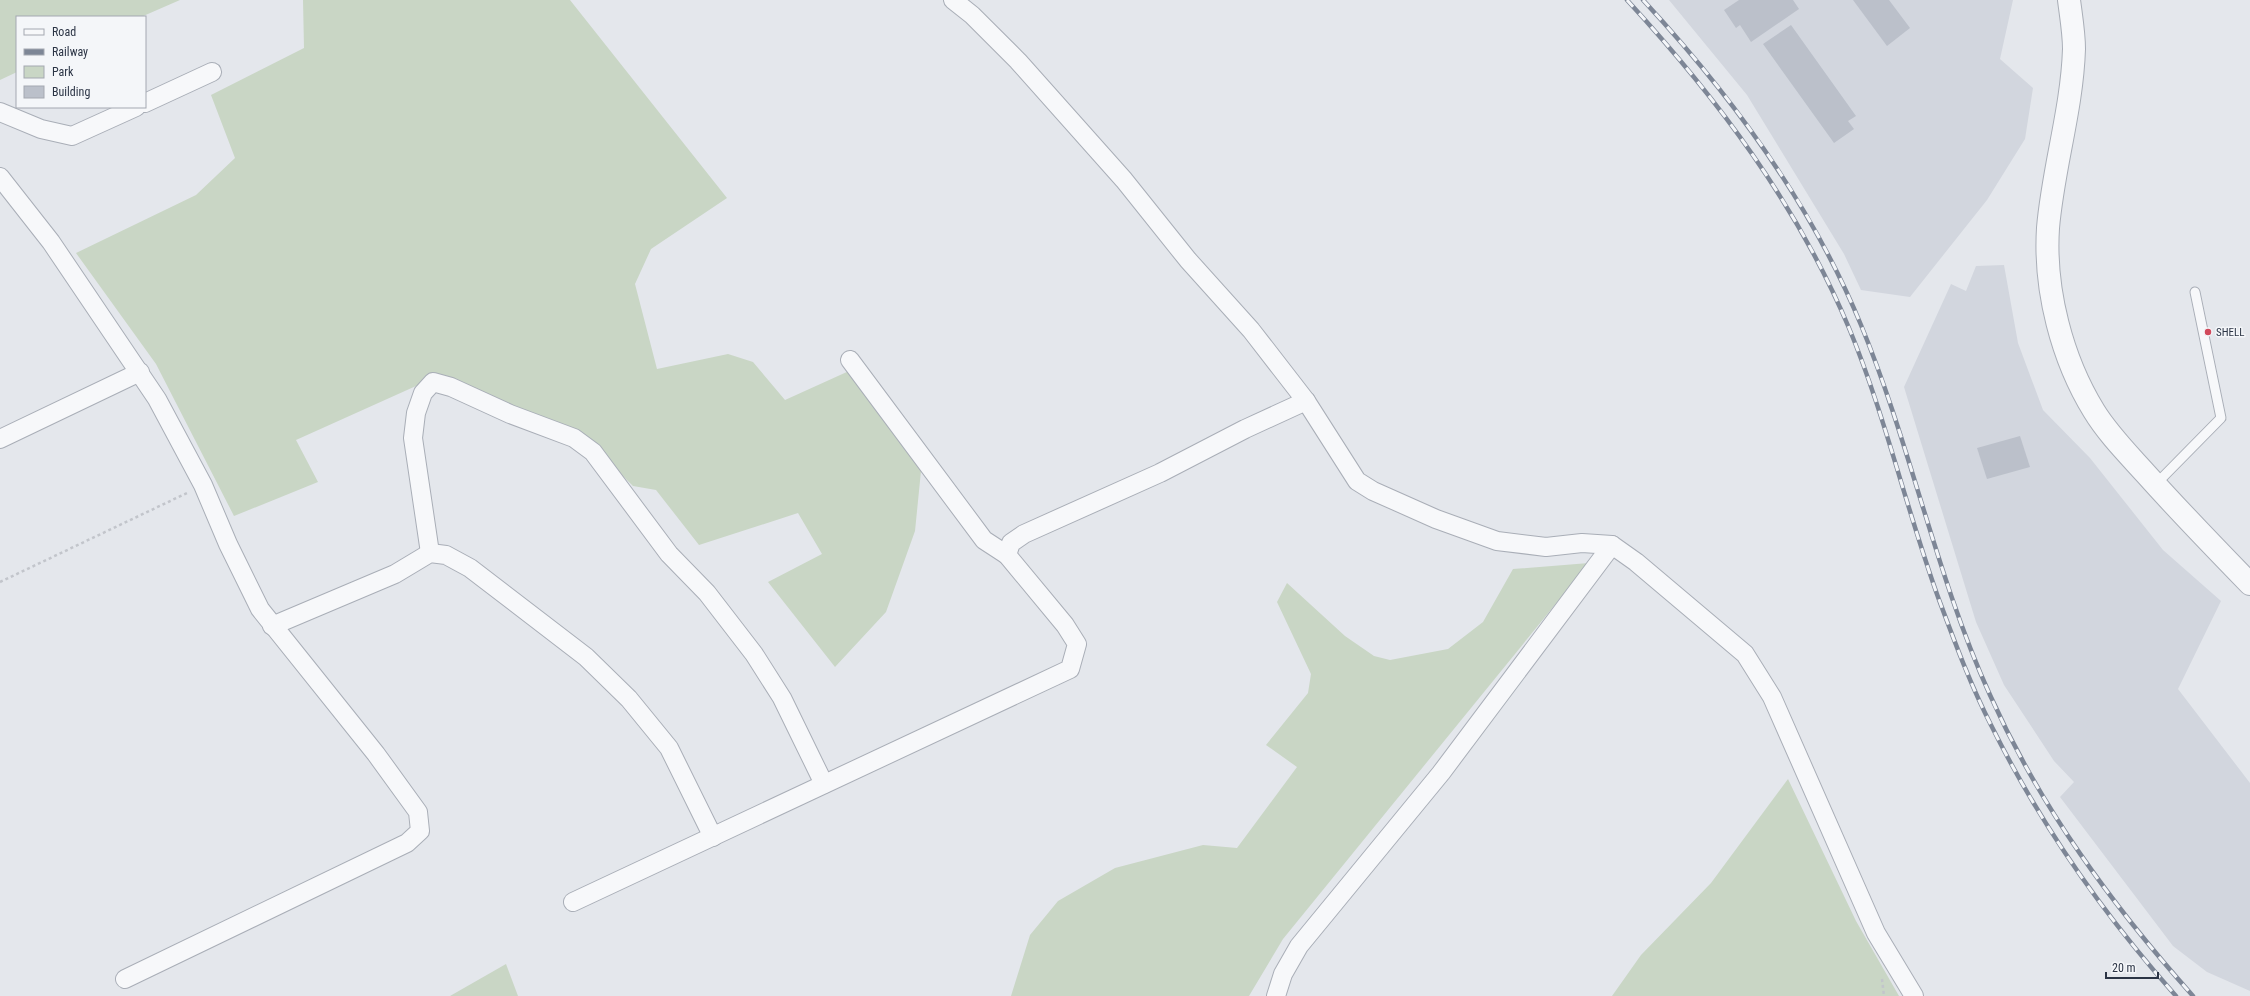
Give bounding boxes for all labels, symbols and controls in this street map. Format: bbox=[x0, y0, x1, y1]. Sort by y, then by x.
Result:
legend bbox=[16, 16, 146, 108]
text: Road bbox=[52, 25, 76, 39]
text: Railway bbox=[52, 45, 88, 59]
text: Park bbox=[52, 65, 74, 79]
text: Building bbox=[52, 85, 90, 99]
place label: SHELL bbox=[2216, 326, 2244, 339]
marker: SHELL bbox=[2203, 327, 2213, 337]
scale bar bbox=[2106, 954, 2158, 980]
text: 20 m bbox=[2112, 961, 2136, 975]

